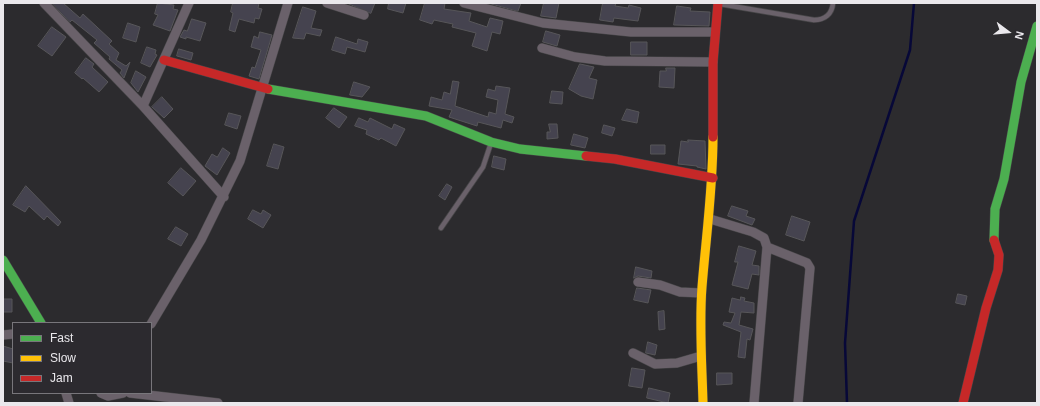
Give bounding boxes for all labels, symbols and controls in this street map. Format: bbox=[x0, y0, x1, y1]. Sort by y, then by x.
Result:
north arrow bbox=[988, 12, 1028, 52]
text: N bbox=[1013, 30, 1026, 41]
legend bbox=[12, 322, 152, 394]
text: Fast bbox=[50, 331, 73, 345]
text: Slow bbox=[50, 351, 76, 365]
text: Jam bbox=[50, 371, 73, 385]

